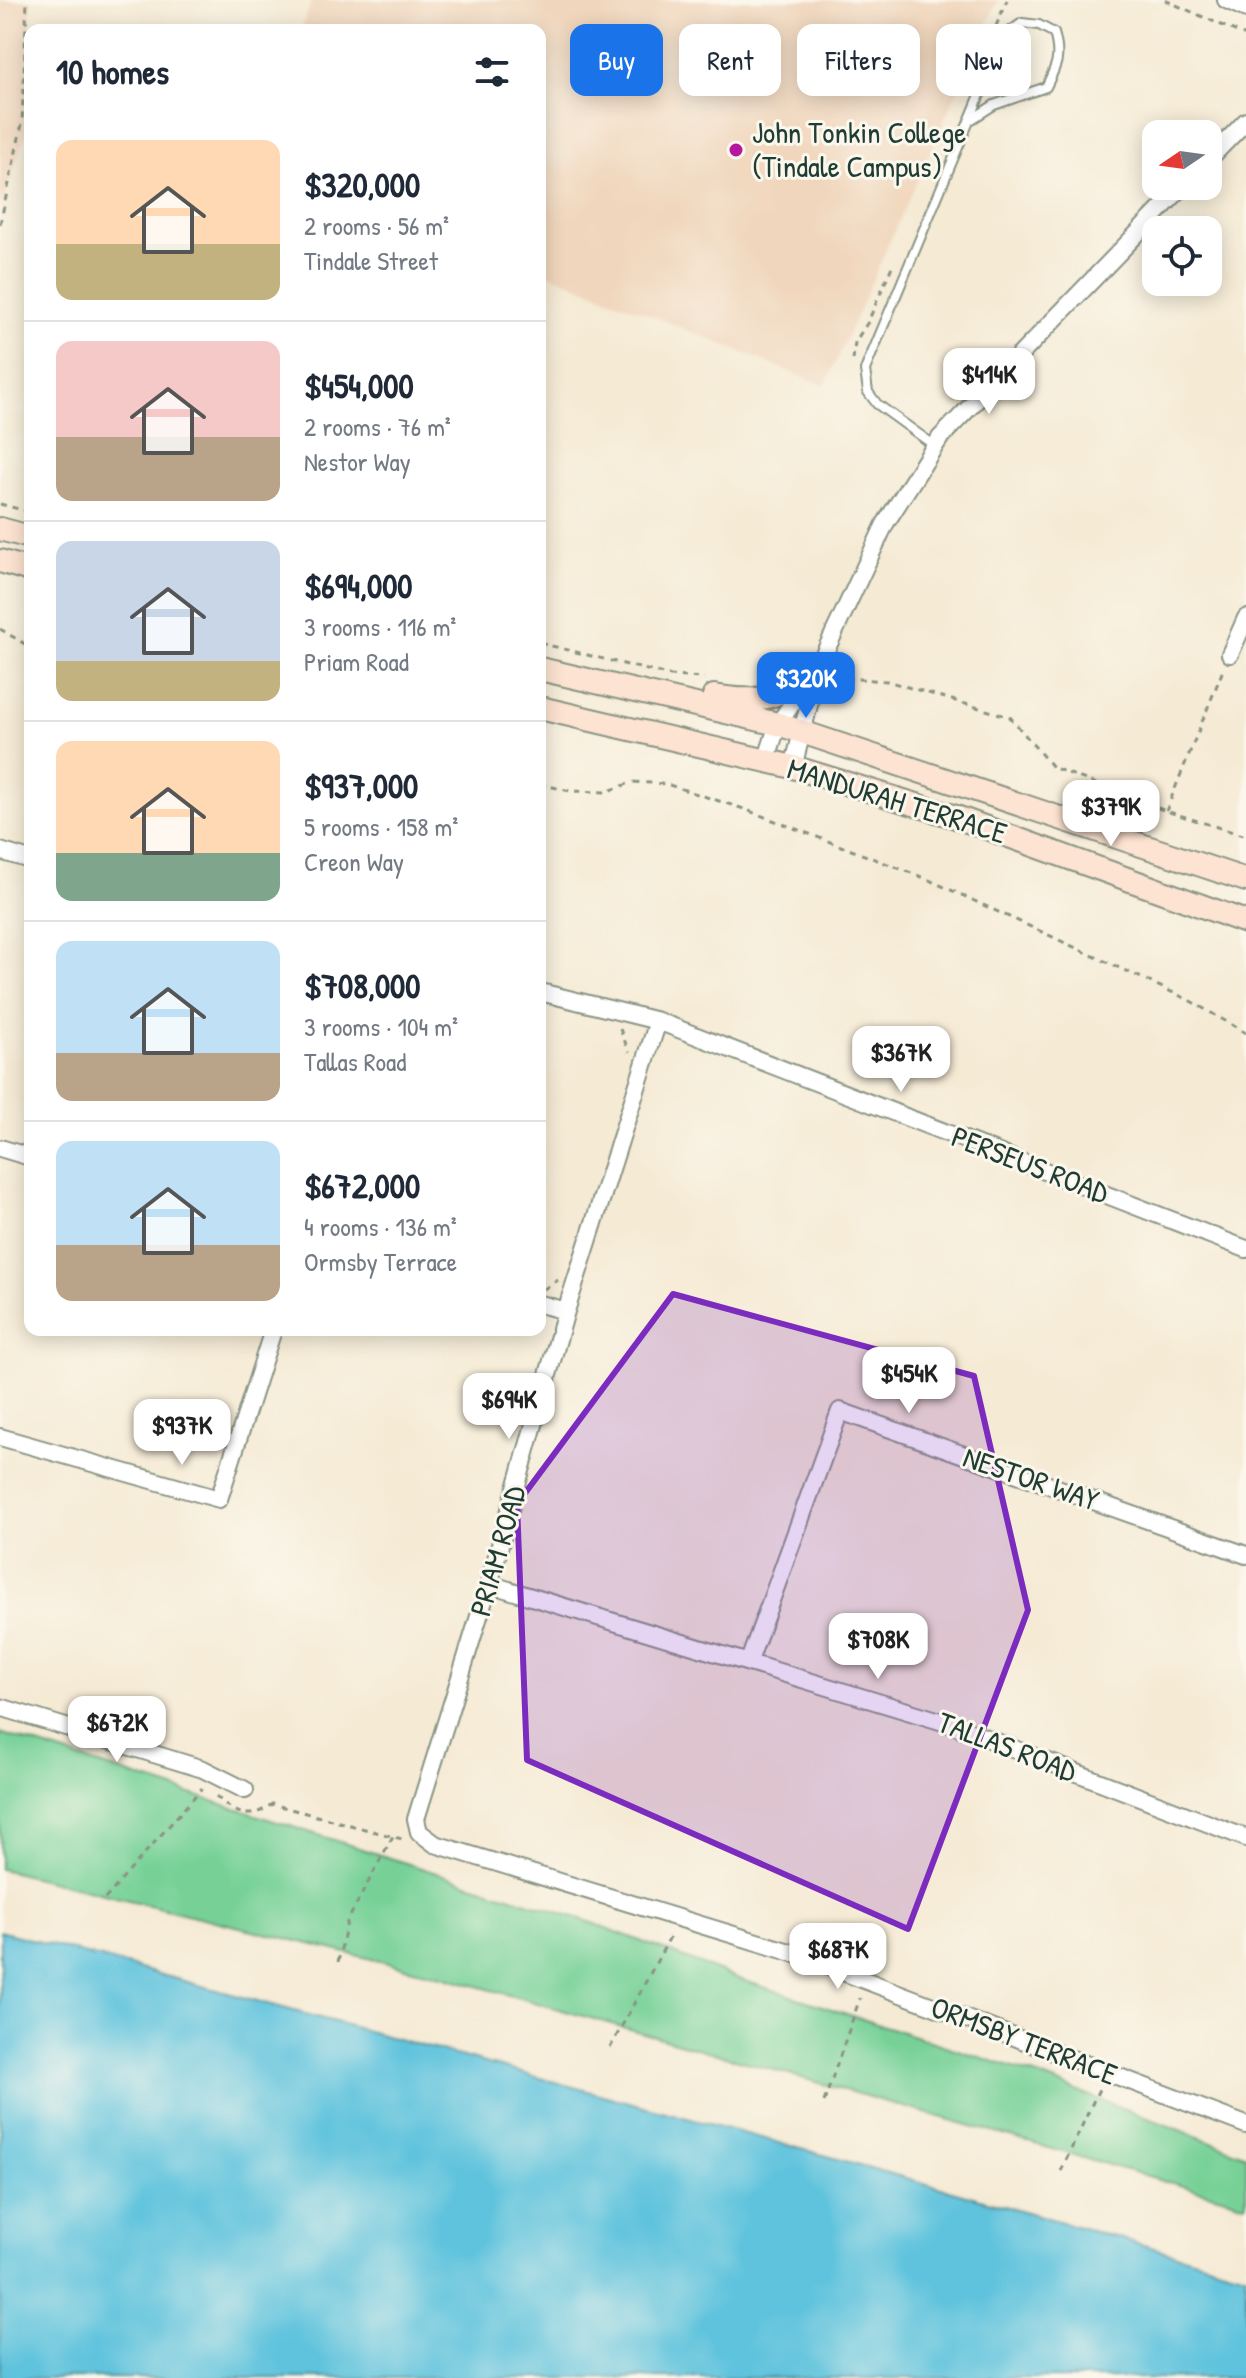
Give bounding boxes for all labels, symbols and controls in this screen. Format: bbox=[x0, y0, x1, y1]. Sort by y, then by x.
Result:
chip: Buy bbox=[570, 24, 663, 96]
chip: Rent bbox=[679, 24, 781, 96]
chip: Filters bbox=[797, 24, 920, 96]
chip: New bbox=[936, 24, 1031, 96]
text: 10 homes bbox=[56, 49, 169, 95]
icon: filters bbox=[470, 50, 514, 94]
place label: John Tonkin College (Tindale Campus) bbox=[752, 112, 966, 186]
north arrow bbox=[1142, 120, 1222, 200]
map controls bbox=[1142, 120, 1222, 296]
marker: John Tonkin College (Tindale Campus) bbox=[727, 141, 745, 159]
text: $320,000 bbox=[304, 162, 420, 208]
icon: home bbox=[120, 172, 216, 268]
text: 2 rooms · 56 m² bbox=[304, 208, 449, 243]
button: locate bbox=[1142, 216, 1222, 296]
text: Tindale Street bbox=[304, 243, 438, 278]
pin: $414K bbox=[933, 348, 1045, 416]
text: $414K bbox=[961, 356, 1017, 391]
text: $454,000 bbox=[304, 363, 414, 409]
icon: home bbox=[120, 373, 216, 469]
text: 2 rooms · 76 m² bbox=[304, 409, 451, 444]
text: Nestor Way bbox=[304, 444, 411, 479]
text: $694,000 bbox=[304, 563, 413, 609]
icon: home bbox=[120, 573, 216, 669]
text: 3 rooms · 116 m² bbox=[304, 609, 456, 644]
text: Priam Road bbox=[304, 644, 409, 679]
pin: $320K bbox=[750, 652, 862, 720]
text: $320K bbox=[775, 660, 837, 695]
street label: MANDURAH TERRACE bbox=[783, 748, 1012, 852]
text: $937,000 bbox=[304, 763, 418, 809]
icon: home bbox=[120, 773, 216, 869]
pin: $379K bbox=[1055, 780, 1167, 848]
text: $379K bbox=[1081, 788, 1141, 823]
text: 5 rooms · 158 m² bbox=[304, 809, 458, 844]
text: Creon Way bbox=[304, 844, 404, 879]
text: $708,000 bbox=[304, 963, 421, 1009]
icon: home bbox=[120, 973, 216, 1069]
text: 3 rooms · 104 m² bbox=[304, 1009, 458, 1044]
pin: $367K bbox=[845, 1026, 957, 1094]
text: $367K bbox=[870, 1034, 932, 1069]
text: Tallas Road bbox=[304, 1044, 406, 1079]
street label: PERSEUS ROAD bbox=[946, 1116, 1115, 1213]
text: $672,000 bbox=[304, 1163, 420, 1209]
icon: home bbox=[120, 1173, 216, 1269]
text: 4 rooms · 136 m² bbox=[304, 1209, 457, 1244]
text: Ormsby Terrace bbox=[304, 1244, 457, 1279]
pin: $454K bbox=[853, 1347, 965, 1415]
text: $454K bbox=[880, 1355, 938, 1390]
pin: $694K bbox=[453, 1373, 565, 1441]
text: $694K bbox=[481, 1381, 537, 1416]
pin: $937K bbox=[126, 1399, 238, 1467]
text: $937K bbox=[152, 1407, 212, 1442]
street label: NESTOR WAY bbox=[958, 1436, 1104, 1520]
street label: PRIAM ROAD bbox=[459, 1480, 535, 1620]
pin: $708K bbox=[822, 1613, 934, 1681]
text: $708K bbox=[847, 1621, 909, 1656]
pin: $672K bbox=[61, 1696, 173, 1764]
street label: TALLAS ROAD bbox=[932, 1701, 1083, 1791]
text: $672K bbox=[86, 1704, 148, 1739]
pin: $687K bbox=[782, 1923, 894, 1991]
text: $687K bbox=[807, 1931, 869, 1966]
street label: ORMSBY TERRACE bbox=[926, 1986, 1123, 2094]

